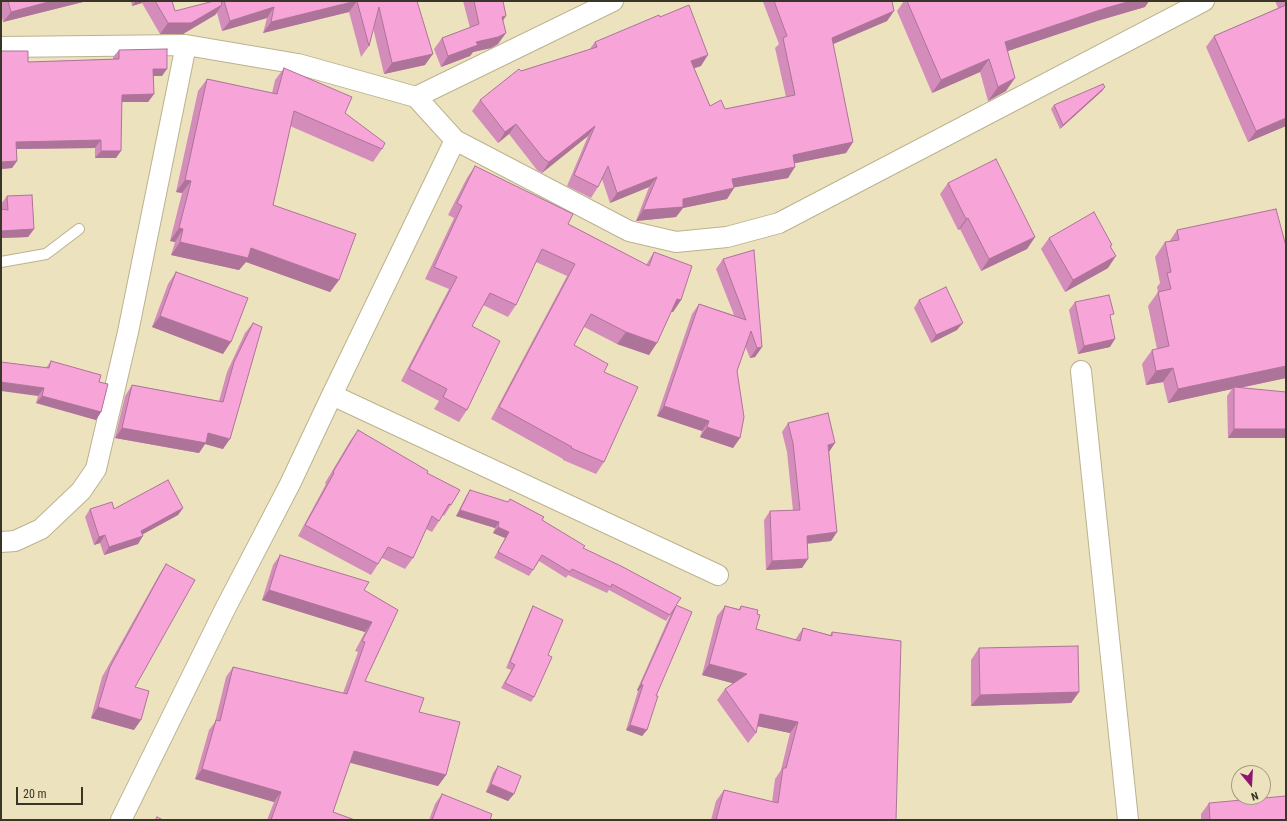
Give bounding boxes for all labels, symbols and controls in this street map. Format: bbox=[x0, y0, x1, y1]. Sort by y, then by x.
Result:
north arrow bbox=[1231, 765, 1271, 805]
scale bar bbox=[18, 779, 85, 805]
text: 20 m bbox=[23, 787, 47, 801]
text: N bbox=[1249, 789, 1260, 803]

